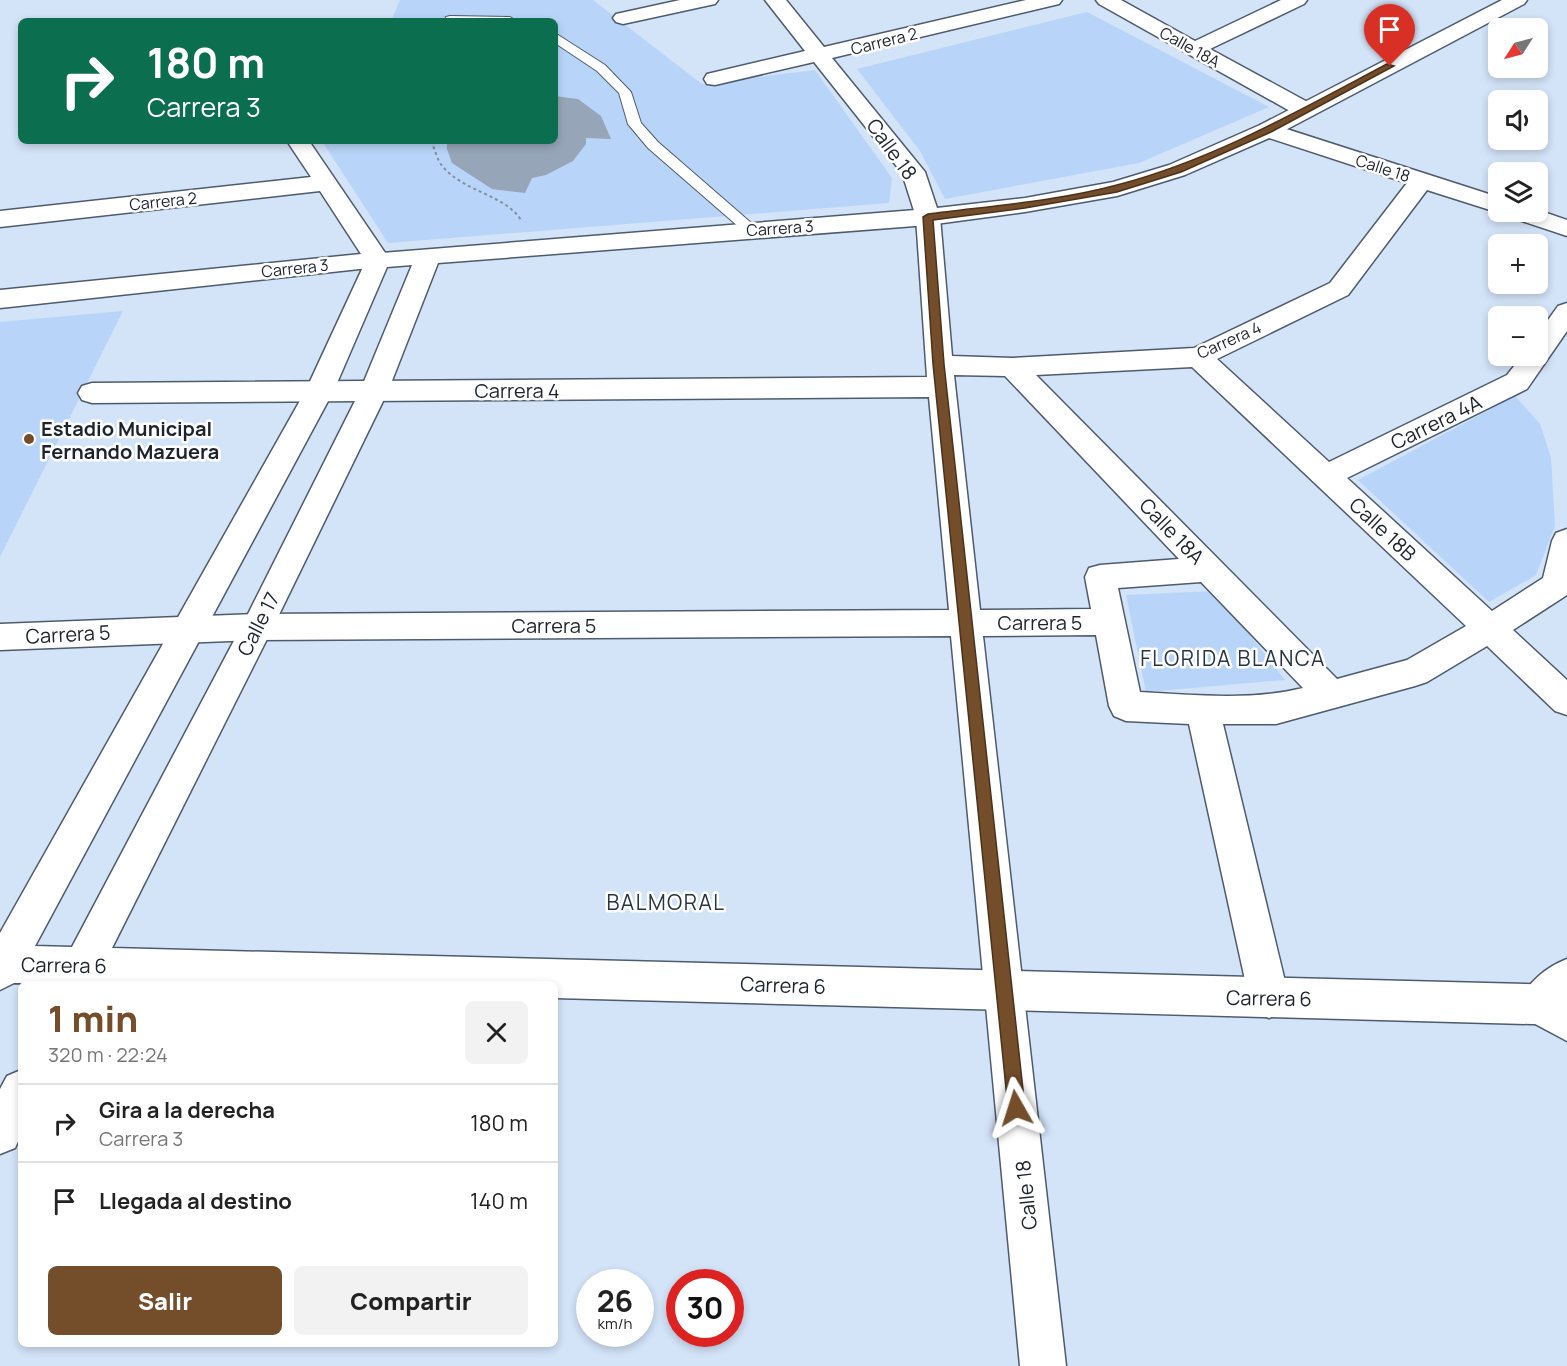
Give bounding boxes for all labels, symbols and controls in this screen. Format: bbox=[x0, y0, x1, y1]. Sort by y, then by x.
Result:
pin bbox=[1364, 4, 1415, 66]
icon: arrive bbox=[1373, 13, 1406, 46]
north arrow bbox=[1488, 18, 1548, 78]
map controls bbox=[1488, 18, 1548, 366]
street label: Calle 18A bbox=[1156, 21, 1224, 73]
street label: Carrera 2 bbox=[848, 22, 920, 60]
text: 180 m bbox=[147, 33, 265, 91]
icon: right bbox=[48, 42, 126, 120]
text: Carrera 3 bbox=[147, 88, 261, 125]
button: sound bbox=[1488, 90, 1548, 150]
street label: Calle 18 bbox=[861, 113, 923, 185]
street label: Calle 18 bbox=[1353, 149, 1413, 187]
button: layers bbox=[1488, 162, 1548, 222]
street label: Carrera 2 bbox=[128, 187, 198, 215]
street label: Carrera 3 bbox=[746, 215, 814, 241]
button: + bbox=[1488, 234, 1548, 294]
street label: Carrera 3 bbox=[260, 254, 330, 282]
button: − bbox=[1488, 306, 1548, 366]
street label: Carrera 4 bbox=[1193, 316, 1265, 364]
street label: Carrera 4 bbox=[474, 377, 560, 404]
street label: Carrera 4A bbox=[1386, 388, 1486, 456]
place label: Estadio Municipal Fernando Mazuera bbox=[41, 415, 219, 465]
marker: Estadio Municipal Fernando Mazuera bbox=[22, 432, 36, 446]
street label: Calle 18B bbox=[1344, 491, 1422, 567]
street label: Calle 18A bbox=[1134, 492, 1211, 570]
street label: Calle 17 bbox=[230, 587, 286, 661]
street label: Carrera 5 bbox=[998, 609, 1082, 636]
street label: Carrera 5 bbox=[512, 612, 596, 639]
street label: Carrera 5 bbox=[25, 618, 111, 650]
district label: FLORIDA BLANCA bbox=[1140, 644, 1326, 672]
district label: BALMORAL bbox=[606, 888, 726, 916]
street label: Carrera 6 bbox=[21, 951, 107, 979]
street label: Carrera 6 bbox=[740, 970, 826, 1000]
street label: Carrera 6 bbox=[1226, 984, 1312, 1012]
text: 1 min bbox=[48, 994, 138, 1043]
button: close bbox=[465, 1001, 528, 1064]
text: 320 m · 22:24 bbox=[48, 1041, 168, 1068]
position arrow bbox=[984, 1076, 1048, 1140]
text: Gira a la derecha bbox=[99, 1095, 275, 1125]
icon: right bbox=[48, 1107, 81, 1140]
text: 180 m bbox=[470, 1108, 528, 1138]
text: Carrera 3 bbox=[99, 1125, 183, 1152]
street label: Calle 18 bbox=[1009, 1159, 1043, 1231]
icon: arrive bbox=[48, 1185, 81, 1218]
text: Llegada al destino bbox=[99, 1186, 292, 1216]
text: 140 m bbox=[470, 1186, 528, 1216]
button: Salir bbox=[48, 1266, 282, 1335]
button: Compartir bbox=[294, 1266, 528, 1335]
speed limit sign: 30 bbox=[666, 1269, 744, 1347]
text: 26 bbox=[597, 1280, 633, 1321]
text: km/h bbox=[598, 1313, 632, 1334]

